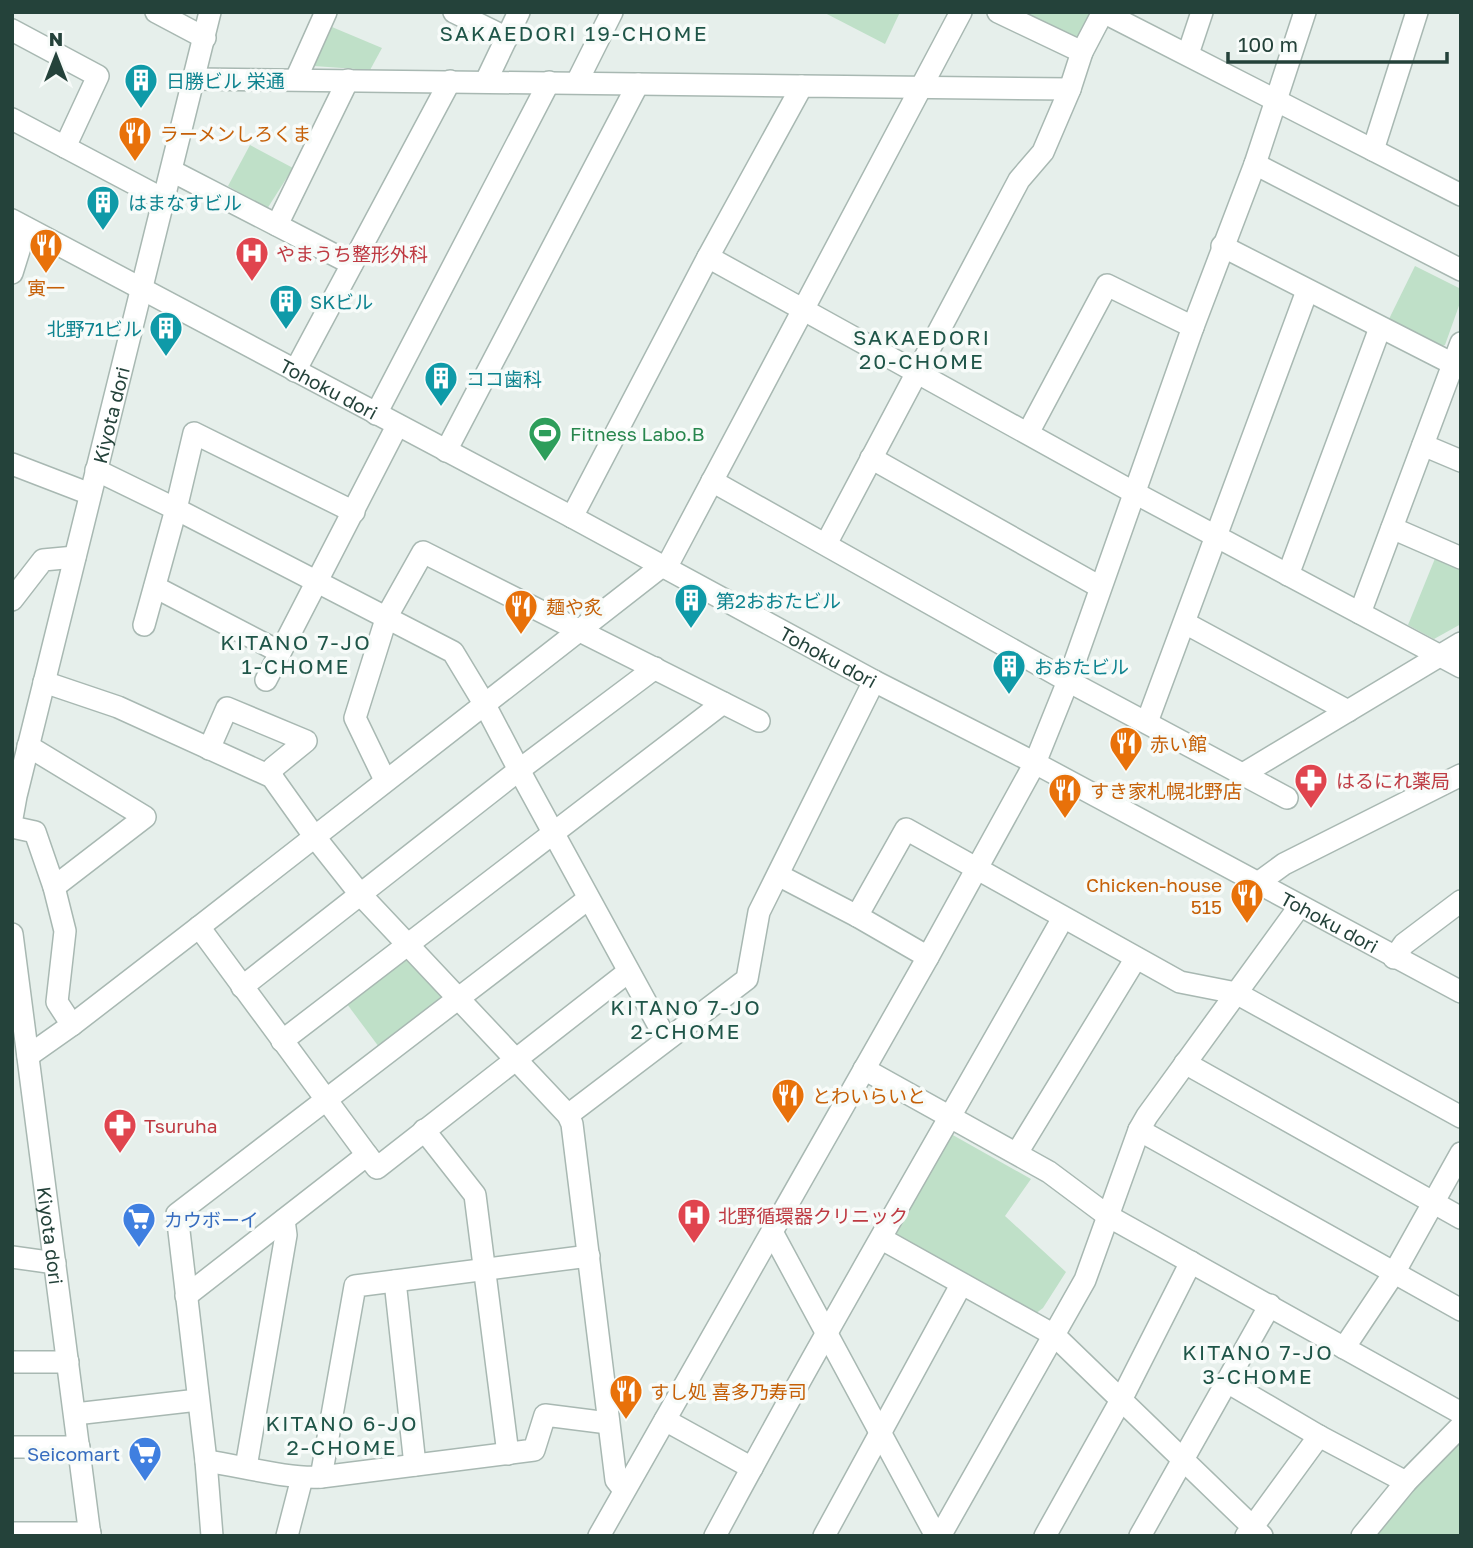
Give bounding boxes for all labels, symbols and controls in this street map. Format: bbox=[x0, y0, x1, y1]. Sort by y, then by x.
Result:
district label: SAKAEDORI 19-CHOME bbox=[440, 20, 708, 46]
north arrow bbox=[21, 21, 91, 91]
scale bar bbox=[1228, 21, 1447, 65]
text: N bbox=[49, 27, 63, 50]
text: 100 m bbox=[1238, 31, 1298, 57]
building icon: 日勝ビル 栄通 bbox=[122, 61, 160, 110]
place label: 日勝ビル 栄通 bbox=[166, 69, 285, 92]
restaurant icon: ラーメンしろくま bbox=[116, 114, 154, 163]
place label: ラーメンしろくま bbox=[160, 122, 311, 145]
building icon: はまなすビル bbox=[84, 183, 122, 232]
place label: はまなすビル bbox=[128, 191, 242, 214]
restaurant icon: 寅一 bbox=[27, 226, 65, 275]
hospital icon: やまうち整形外科 bbox=[233, 234, 271, 283]
place label: やまうち整形外科 bbox=[276, 242, 428, 265]
place label: 寅一 bbox=[27, 276, 65, 299]
building icon: SKビル bbox=[267, 282, 305, 331]
place label: SKビル bbox=[310, 290, 373, 313]
building icon: 北野71ビル bbox=[147, 309, 185, 358]
place label: 北野71ビル bbox=[47, 317, 142, 340]
district label: SAKAEDORI 20-CHOME bbox=[853, 324, 991, 374]
street label: Tohoku dori bbox=[276, 353, 382, 423]
building icon: ココ歯科 bbox=[422, 359, 460, 408]
street label: Kiyota dori bbox=[87, 364, 133, 465]
place label: ココ歯科 bbox=[466, 367, 542, 390]
sports icon: Fitness Labo.B bbox=[526, 414, 564, 463]
place label: Fitness Labo.B bbox=[570, 422, 704, 445]
building icon: 第2おおたビル bbox=[672, 581, 710, 630]
restaurant icon: 麺や炙 bbox=[502, 587, 540, 636]
place label: 第2おおたビル bbox=[716, 589, 841, 612]
place label: 麺や炙 bbox=[546, 595, 603, 618]
street label: Tohoku dori bbox=[776, 621, 881, 692]
district label: KITANO 7-JO 1-CHOME bbox=[220, 629, 372, 679]
building icon: おおたビル bbox=[990, 647, 1028, 696]
place label: おおたビル bbox=[1034, 655, 1129, 678]
restaurant icon: 赤い館 bbox=[1107, 724, 1145, 773]
place label: 赤い館 bbox=[1150, 732, 1207, 755]
pharmacy icon: はるにれ薬局 bbox=[1292, 761, 1330, 810]
place label: はるにれ薬局 bbox=[1336, 769, 1450, 792]
restaurant icon: すき家札幌北野店 bbox=[1046, 771, 1084, 820]
place label: すき家札幌北野店 bbox=[1090, 779, 1242, 802]
place label: Chicken-house 515 bbox=[1086, 873, 1222, 918]
restaurant icon: Chicken-house 515 bbox=[1228, 876, 1266, 925]
street label: Tohoku dori bbox=[1277, 886, 1383, 957]
district label: KITANO 7-JO 2-CHOME bbox=[610, 994, 762, 1044]
restaurant icon: とわいらいと bbox=[769, 1076, 807, 1125]
place label: とわいらいと bbox=[812, 1084, 926, 1107]
pharmacy icon: Tsuruha bbox=[101, 1106, 139, 1155]
place label: Tsuruha bbox=[144, 1114, 218, 1137]
street label: Kiyota dori bbox=[33, 1185, 69, 1286]
hospital icon: 北野循環器クリニック bbox=[675, 1196, 713, 1245]
supermarket icon: カウボーイ bbox=[120, 1200, 158, 1249]
place label: 北野循環器クリニック bbox=[718, 1204, 908, 1227]
place label: カウボーイ bbox=[164, 1208, 259, 1231]
district label: KITANO 7-JO 3-CHOME bbox=[1182, 1339, 1334, 1389]
restaurant icon: すし処 喜多乃寿司 bbox=[607, 1372, 645, 1421]
place label: すし処 喜多乃寿司 bbox=[650, 1380, 807, 1403]
district label: KITANO 6-JO 2-CHOME bbox=[265, 1410, 419, 1460]
supermarket icon: Seicomart bbox=[126, 1434, 164, 1483]
place label: Seicomart bbox=[27, 1442, 120, 1465]

